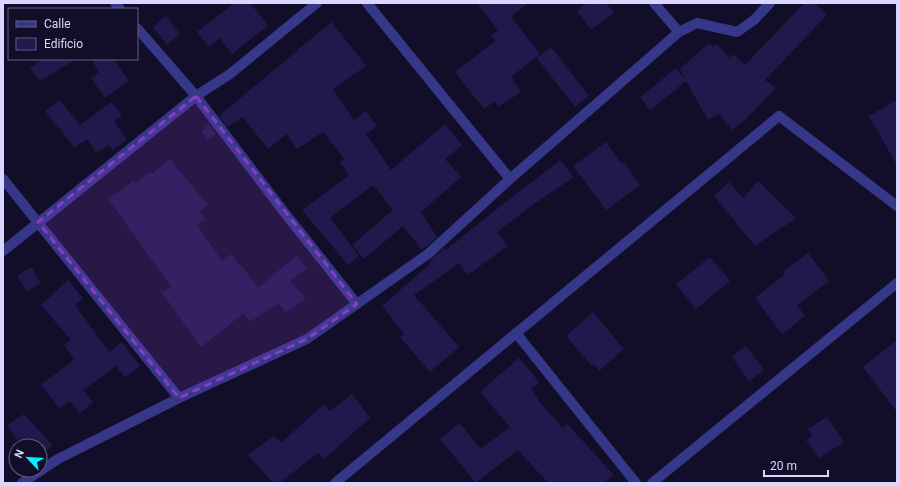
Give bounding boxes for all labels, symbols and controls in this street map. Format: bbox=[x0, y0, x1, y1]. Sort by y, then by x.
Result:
legend bbox=[8, 8, 138, 60]
text: Calle bbox=[44, 17, 71, 31]
text: Edificio bbox=[44, 37, 83, 51]
north arrow bbox=[8, 438, 48, 478]
text: N bbox=[12, 448, 27, 460]
scale bar bbox=[764, 452, 828, 478]
text: 20 m bbox=[770, 459, 797, 473]

